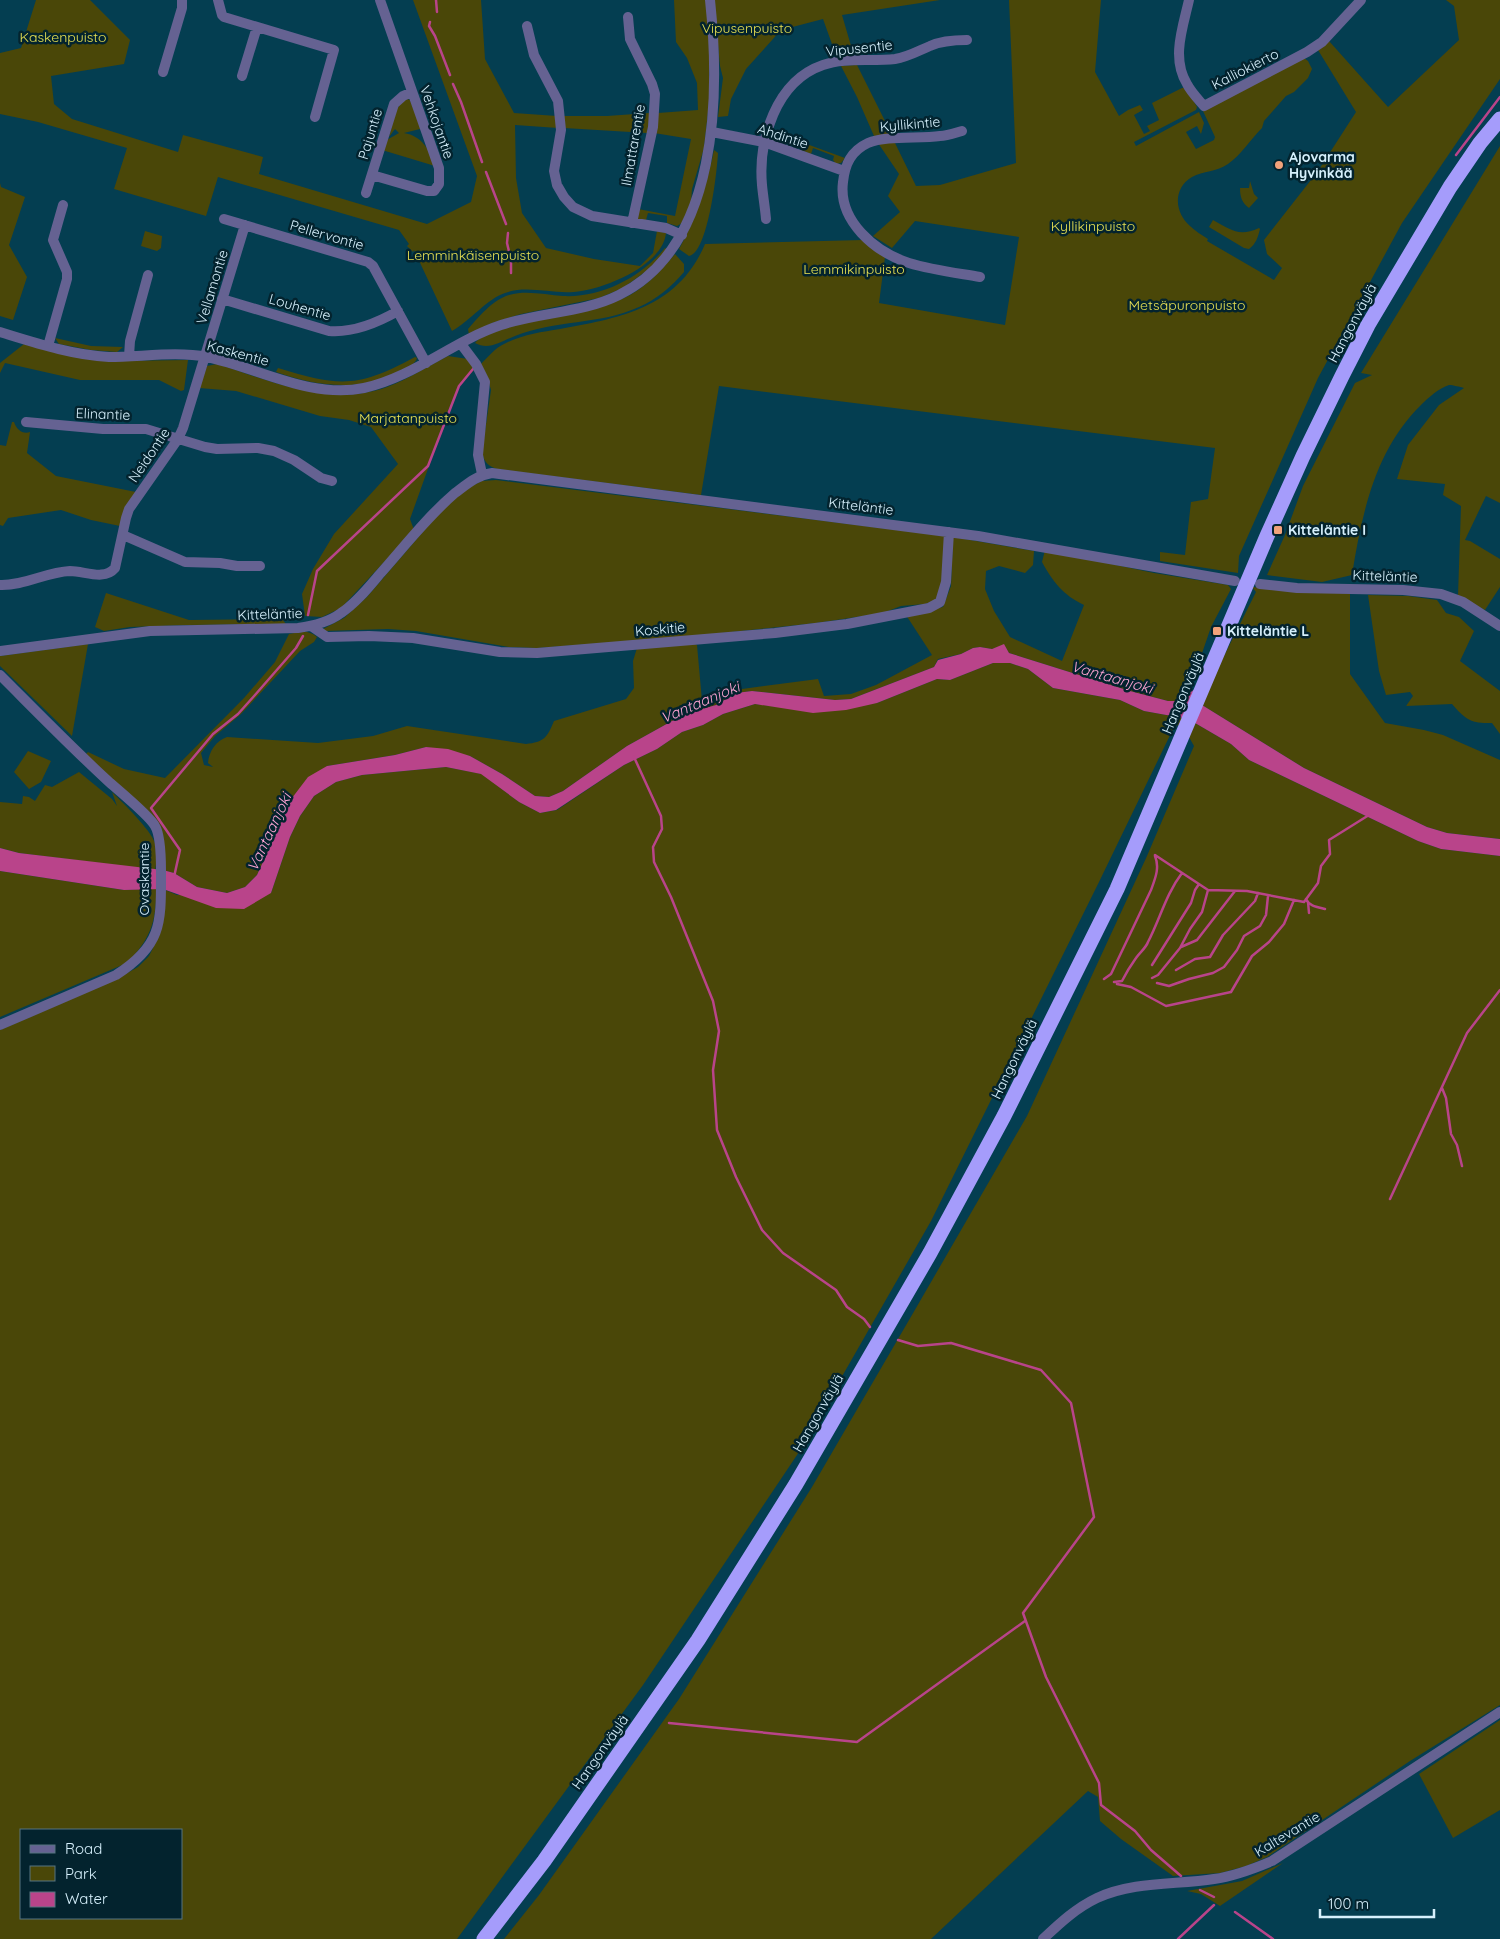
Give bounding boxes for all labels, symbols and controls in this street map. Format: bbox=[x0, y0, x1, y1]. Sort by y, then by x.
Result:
park label: Vipusenpuisto bbox=[702, 19, 792, 37]
park label: Kaskenpuisto bbox=[20, 28, 106, 46]
street label: Vipusentie bbox=[825, 36, 893, 60]
street label: Kalliokierto bbox=[1209, 44, 1281, 94]
street label: Vehkojantie bbox=[416, 83, 458, 161]
street label: Ilmattarentie bbox=[617, 103, 649, 187]
street label: Pajuntie bbox=[354, 106, 386, 162]
street label: Kyllikintie bbox=[879, 112, 941, 136]
street label: Ahdintie bbox=[755, 119, 811, 153]
place label: Ajovarma Hyvinkää bbox=[1289, 148, 1355, 182]
marker: Ajovarma Hyvinkää bbox=[1273, 159, 1285, 171]
street label: Pellervontie bbox=[288, 216, 366, 254]
park label: Kyllikinpuisto bbox=[1051, 217, 1135, 235]
park label: Lemminkäisenpuisto bbox=[407, 246, 539, 264]
street label: Vellamontie bbox=[192, 248, 232, 326]
park label: Lemmikinpuisto bbox=[803, 260, 905, 278]
street label: Hangonväylä bbox=[1324, 280, 1380, 366]
street label: Louhentie bbox=[267, 290, 333, 324]
park label: Metsäpuronpuisto bbox=[1129, 296, 1245, 314]
street label: Kaskentie bbox=[205, 336, 271, 370]
street label: Elinantie bbox=[75, 404, 131, 424]
park label: Marjatanpuisto bbox=[359, 409, 457, 427]
street label: Neidontie bbox=[124, 424, 174, 486]
street label: Kitteläntie bbox=[828, 493, 895, 519]
place label: Kitteläntie I bbox=[1288, 521, 1366, 539]
marker: Kitteläntie I bbox=[1272, 524, 1284, 536]
street label: Kitteläntie bbox=[1352, 566, 1418, 586]
street label: Kitteläntie bbox=[237, 604, 303, 624]
street label: Koskitie bbox=[634, 618, 686, 640]
place label: Kitteläntie L bbox=[1227, 622, 1309, 640]
marker: Kitteläntie L bbox=[1211, 625, 1223, 637]
street label: Hangonväylä bbox=[1158, 649, 1208, 737]
water label: Vantaanjoki bbox=[1069, 656, 1157, 698]
water label: Vantaanjoki bbox=[658, 676, 744, 727]
water label: Vantaanjoki bbox=[243, 788, 296, 874]
street label: Ovaskantie bbox=[135, 843, 153, 915]
street label: Hangonväylä bbox=[987, 1016, 1041, 1102]
street label: Hangonväylä bbox=[788, 1371, 848, 1455]
street label: Hangonväylä bbox=[568, 1711, 632, 1793]
street label: Kaltevantie bbox=[1251, 1807, 1323, 1861]
legend bbox=[20, 1829, 182, 1919]
text: Road bbox=[65, 1839, 102, 1858]
text: Park bbox=[65, 1864, 97, 1883]
scale bar bbox=[1320, 1886, 1434, 1918]
text: Water bbox=[65, 1889, 108, 1908]
text: 100 m bbox=[1328, 1894, 1369, 1913]

